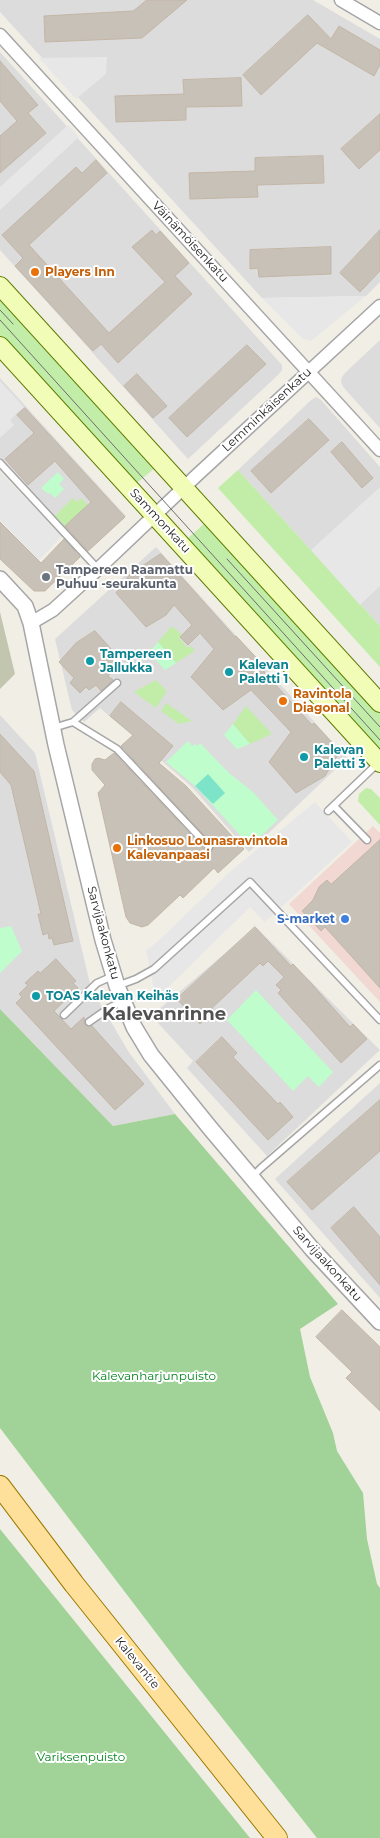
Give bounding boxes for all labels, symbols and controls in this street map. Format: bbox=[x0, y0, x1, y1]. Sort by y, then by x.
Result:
street label: Väinämöisenkatu bbox=[149, 199, 231, 285]
place label: Players Inn bbox=[45, 265, 115, 279]
marker: Players Inn bbox=[29, 266, 41, 278]
street label: Lemminkäisenkatu bbox=[219, 365, 315, 455]
street label: Sammonkatu bbox=[127, 486, 193, 556]
place label: Tampereen Raamattu Puhuu -seurakunta bbox=[56, 563, 193, 591]
marker: Tampereen Raamattu Puhuu -seurakunta bbox=[40, 571, 52, 583]
place label: Tampereen Jallukka bbox=[100, 647, 171, 675]
marker: Tampereen Jallukka bbox=[84, 655, 96, 667]
place label: Kalevan Paletti 1 bbox=[239, 658, 289, 686]
marker: Kalevan Paletti 1 bbox=[223, 666, 235, 678]
place label: Ravintola Diagonal bbox=[293, 687, 352, 715]
marker: Ravintola Diagonal bbox=[277, 695, 289, 707]
place label: Kalevan Paletti 3 bbox=[314, 743, 366, 771]
marker: Kalevan Paletti 3 bbox=[298, 751, 310, 763]
place label: Linkosuo Lounasravintola Kalevanpaasi bbox=[127, 834, 288, 862]
marker: Linkosuo Lounasravintola Kalevanpaasi bbox=[111, 842, 123, 854]
street label: Sarvijaakonkatu bbox=[84, 885, 122, 981]
place label: S-market bbox=[277, 912, 335, 926]
marker: S-market bbox=[339, 913, 351, 925]
place label: TOAS Kalevan Keihäs bbox=[46, 989, 179, 1003]
marker: TOAS Kalevan Keihäs bbox=[30, 990, 42, 1002]
district label: Kalevanrinne bbox=[102, 1004, 226, 1026]
street label: Sarvijaakonkatu bbox=[289, 1223, 365, 1305]
park label: Kalevanharjunpuisto bbox=[92, 1369, 216, 1383]
street label: Kalevantie bbox=[112, 1634, 162, 1692]
park label: Variksenpuisto bbox=[37, 1750, 125, 1764]

